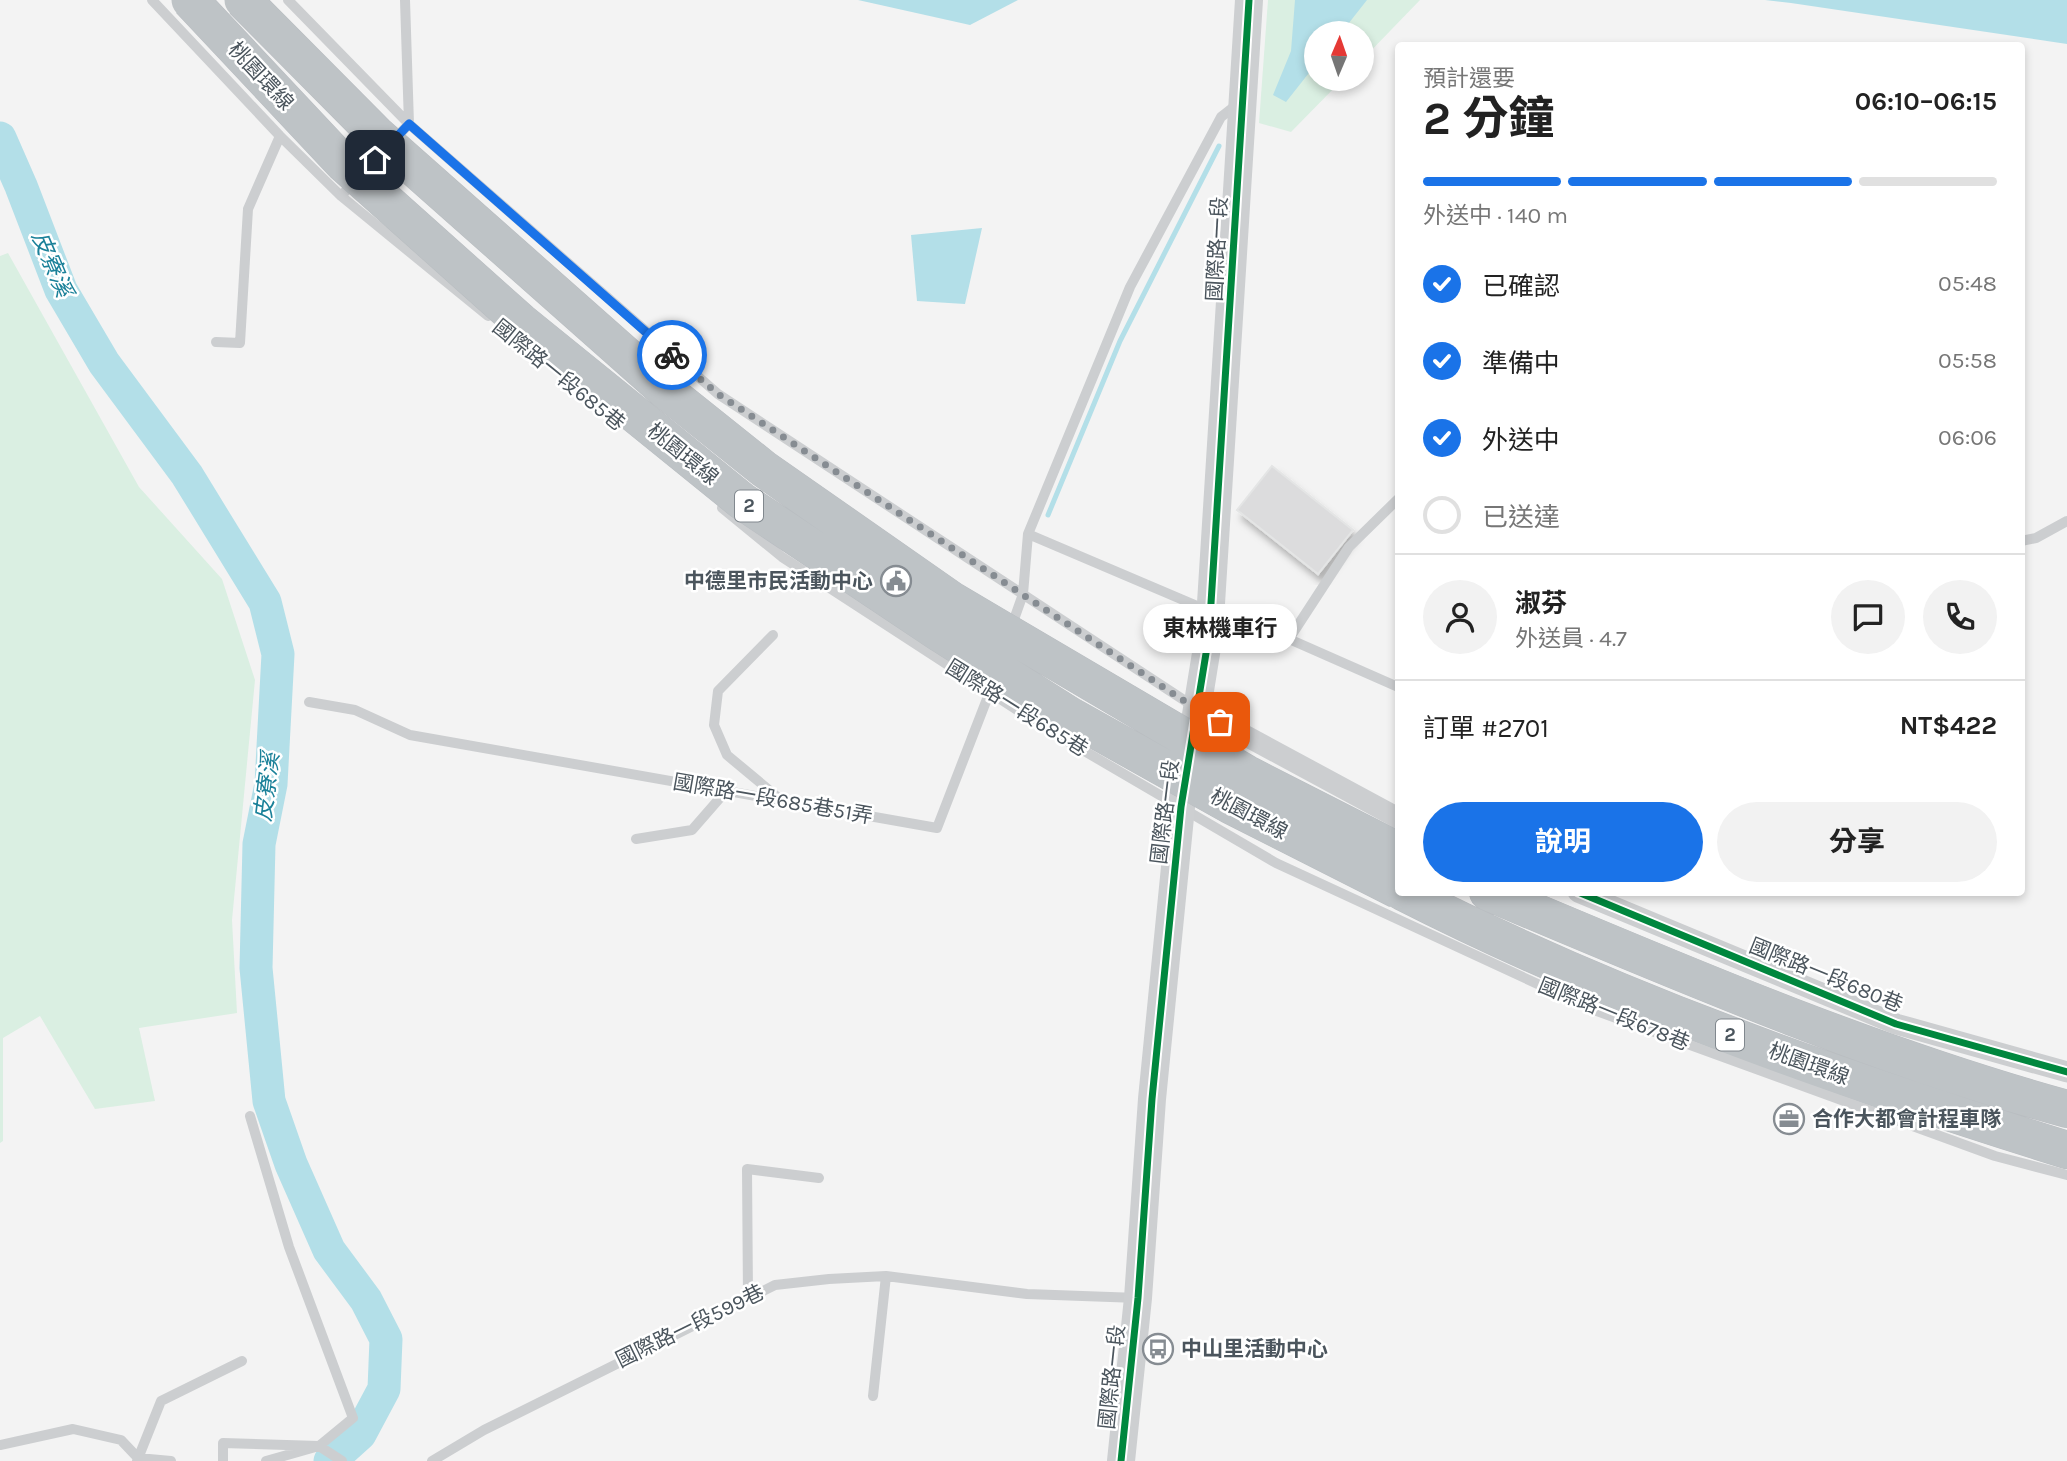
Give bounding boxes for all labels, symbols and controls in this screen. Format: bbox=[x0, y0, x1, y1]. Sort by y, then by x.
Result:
north arrow bbox=[1304, 21, 1374, 91]
map controls bbox=[1304, 21, 1374, 91]
street label: 桃園環線 bbox=[224, 37, 298, 115]
text: 預計還要 bbox=[1423, 65, 1515, 92]
text: 06:10–06:15 bbox=[1855, 86, 1997, 117]
text: 2 分鐘 bbox=[1423, 92, 1554, 146]
pin bbox=[345, 130, 405, 190]
icon: home bbox=[356, 141, 394, 179]
street label: 國際路一段 bbox=[1202, 196, 1232, 302]
text: 外送中 · 140 m bbox=[1423, 202, 1568, 229]
water label: 皮寮溪 bbox=[26, 227, 79, 304]
icon: check bbox=[1423, 265, 1461, 303]
text: 05:48 bbox=[1938, 270, 1997, 297]
text: 已確認 bbox=[1482, 271, 1560, 302]
street label: 國際路一段685巷 bbox=[488, 314, 630, 436]
courier bbox=[637, 320, 707, 390]
icon: bike bbox=[653, 336, 691, 374]
icon: check bbox=[1423, 342, 1461, 380]
text: 05:58 bbox=[1938, 347, 1997, 374]
text: 準備中 bbox=[1482, 348, 1560, 379]
street label: 桃園環線 bbox=[643, 418, 723, 490]
icon: check bbox=[1423, 419, 1461, 457]
text: 06:06 bbox=[1938, 424, 1997, 451]
text: 外送中 bbox=[1482, 425, 1560, 456]
road number: 2 bbox=[735, 491, 763, 522]
text: 已送達 bbox=[1482, 502, 1560, 533]
public building icon: 中德里市民活動中心 bbox=[879, 564, 913, 598]
place label: 中德里市民活動中心 bbox=[684, 569, 873, 593]
button: person bbox=[1423, 580, 1497, 654]
button: chat bbox=[1831, 580, 1905, 654]
button: phone bbox=[1923, 580, 1997, 654]
text: 淑芬 bbox=[1515, 588, 1567, 619]
callout: 東林機車行 bbox=[1143, 603, 1297, 652]
text: 東林機車行 bbox=[1163, 615, 1278, 642]
text: 外送員 · 4.7 bbox=[1515, 625, 1627, 652]
street label: 國際路一段685巷 bbox=[942, 655, 1092, 761]
pin bbox=[1190, 692, 1250, 752]
icon: bag bbox=[1201, 703, 1239, 741]
text: NT$422 bbox=[1900, 710, 1997, 741]
text: 訂單 #2701 bbox=[1423, 713, 1549, 744]
water label: 皮寮溪 bbox=[249, 748, 285, 823]
street label: 國際路一段 bbox=[1147, 758, 1183, 866]
street label: 國際路一段685巷51弄 bbox=[671, 770, 875, 828]
street label: 桃園環線 bbox=[1206, 784, 1292, 844]
button: 說明 bbox=[1423, 802, 1703, 882]
button: 分享 bbox=[1717, 802, 1997, 882]
street label: 國際路一段680巷 bbox=[1746, 933, 1906, 1017]
street label: 國際路一段678巷 bbox=[1535, 973, 1693, 1055]
road number: 2 bbox=[1716, 1020, 1744, 1050]
street label: 桃園環線 bbox=[1765, 1038, 1853, 1090]
office icon: 合作大都會計程車隊 bbox=[1772, 1102, 1806, 1136]
place label: 合作大都會計程車隊 bbox=[1812, 1107, 2002, 1131]
street label: 國際路一段599巷 bbox=[612, 1280, 768, 1372]
street label: 國際路一段 bbox=[1095, 1324, 1129, 1430]
bus stop icon: 中山里活動中心 bbox=[1141, 1332, 1175, 1366]
place label: 中山里活動中心 bbox=[1181, 1337, 1328, 1361]

